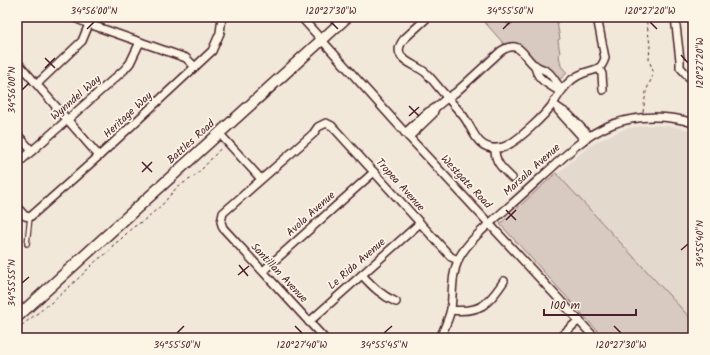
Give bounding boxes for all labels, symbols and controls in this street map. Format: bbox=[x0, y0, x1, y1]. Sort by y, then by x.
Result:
text: 34°56'00"N bbox=[70, 3, 118, 19]
text: 120°27'30"W bbox=[305, 3, 357, 19]
text: 34°55'50"N bbox=[486, 3, 534, 19]
text: 120°27'20"W bbox=[624, 3, 676, 19]
text: 120°27'20"W bbox=[692, 37, 708, 89]
text: 34°56'00"N bbox=[4, 66, 20, 114]
street label: Wynndel Way bbox=[47, 70, 106, 125]
street label: Heritage Way bbox=[99, 87, 157, 143]
street label: Battles Road bbox=[163, 115, 219, 169]
street label: Marsala Avenue bbox=[499, 139, 565, 201]
street label: Westgate Road bbox=[436, 151, 496, 214]
street label: Tropea Avenue bbox=[371, 154, 429, 216]
street label: Avola Avenue bbox=[282, 187, 340, 241]
text: 34°55'40"N bbox=[692, 220, 708, 268]
street label: Le Rida Avenue bbox=[324, 234, 390, 294]
street label: Santillan Avenue bbox=[246, 239, 312, 307]
text: 34°55'55"N bbox=[4, 259, 20, 307]
scale bar bbox=[544, 291, 636, 317]
text: 100 m bbox=[550, 296, 581, 315]
text: 34°55'50"N bbox=[153, 337, 201, 353]
text: 120°27'40"W bbox=[277, 337, 328, 353]
text: 34°55'45"N bbox=[360, 337, 408, 353]
text: 120°27'30"W bbox=[595, 337, 647, 353]

